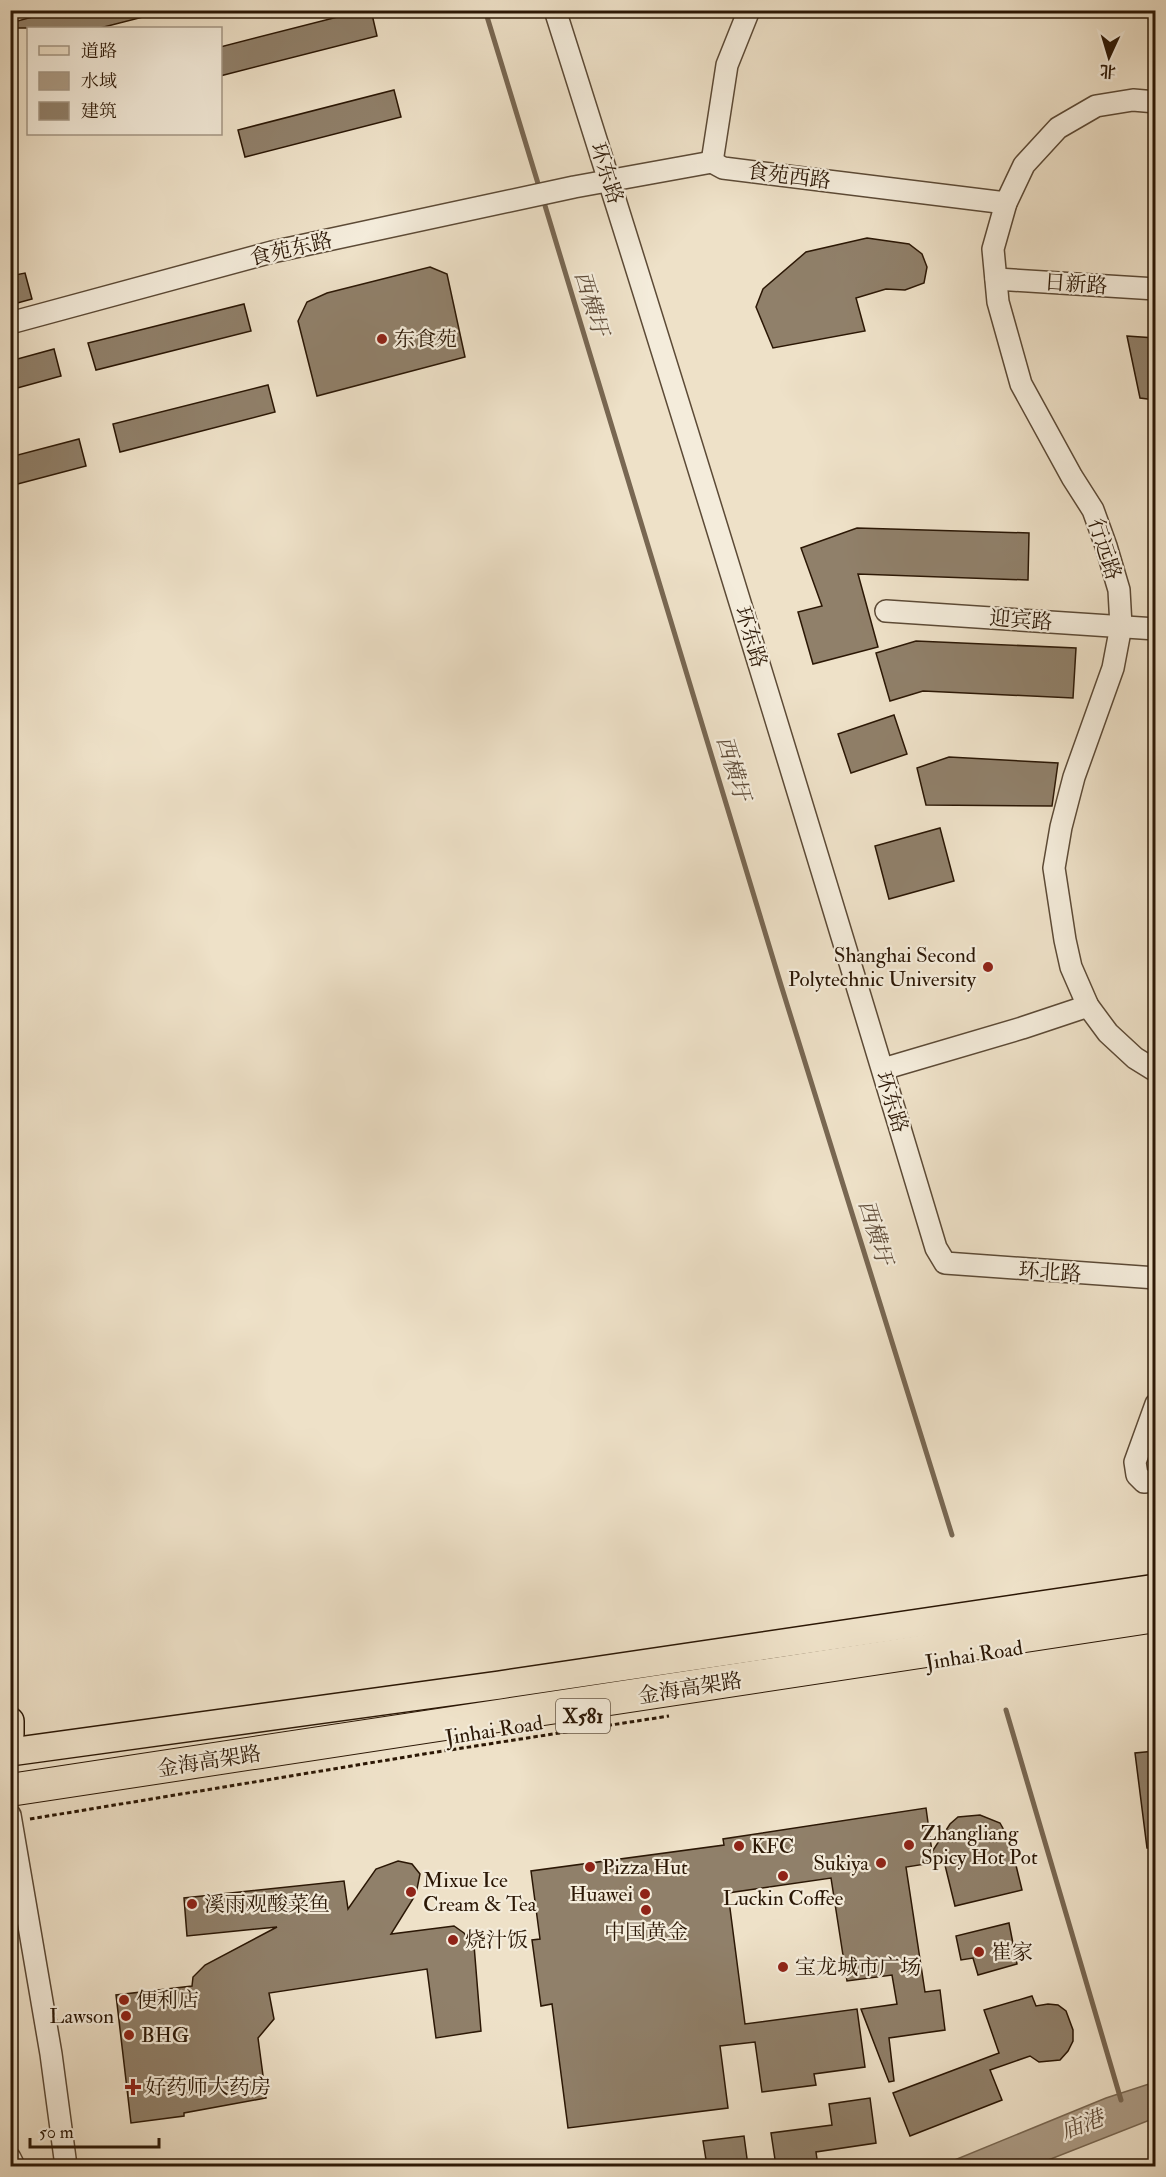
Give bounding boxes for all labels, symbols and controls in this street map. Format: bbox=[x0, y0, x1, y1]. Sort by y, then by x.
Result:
legend bbox=[27, 27, 222, 135]
north arrow bbox=[1079, 27, 1139, 87]
text: 道路 bbox=[81, 40, 117, 63]
text: 北 bbox=[1099, 60, 1117, 82]
text: 水域 bbox=[81, 70, 117, 93]
text: 建筑 bbox=[81, 100, 117, 123]
street label: 环东路 bbox=[584, 139, 629, 207]
street label: 食苑西路 bbox=[746, 158, 832, 195]
street label: 食苑东路 bbox=[247, 227, 335, 272]
water label: 西横圩 bbox=[568, 268, 615, 342]
street label: 日新路 bbox=[1044, 269, 1108, 300]
place label: 东食苑 bbox=[394, 326, 457, 353]
marker: 东食苑 bbox=[375, 332, 389, 346]
street label: 行远路 bbox=[1082, 515, 1127, 583]
street label: 环东路 bbox=[728, 603, 773, 671]
street label: 迎宾路 bbox=[989, 605, 1053, 636]
water label: 西横圩 bbox=[710, 733, 757, 807]
place label: Shanghai Second Polytechnic University bbox=[788, 942, 977, 993]
marker: Shanghai Second Polytechnic University bbox=[981, 960, 995, 974]
street label: 环东路 bbox=[869, 1068, 914, 1136]
water label: 西横圩 bbox=[852, 1197, 899, 1271]
street label: 环北路 bbox=[1018, 1257, 1082, 1288]
street label: Jinhai Road bbox=[922, 1634, 1025, 1677]
street label: 金海高架路 bbox=[636, 1667, 744, 1710]
road number: X581 bbox=[556, 1699, 610, 1733]
street label: Jinhai Road bbox=[442, 1709, 545, 1752]
street label: 金海高架路 bbox=[155, 1740, 263, 1783]
place label: Zhangliang Spicy Hot Pot bbox=[921, 1820, 1038, 1871]
place label: KFC bbox=[751, 1833, 794, 1860]
marker: Zhangliang Spicy Hot Pot bbox=[902, 1838, 916, 1852]
marker: KFC bbox=[732, 1839, 746, 1853]
place label: Sukiya bbox=[813, 1850, 869, 1877]
place label: Pizza Hut bbox=[602, 1854, 688, 1881]
marker: Sukiya bbox=[874, 1856, 888, 1870]
marker: Pizza Hut bbox=[583, 1860, 597, 1874]
place label: Mixue Ice Cream & Tea bbox=[423, 1867, 537, 1918]
marker: Luckin Coffee bbox=[776, 1869, 790, 1883]
place label: Huawei bbox=[570, 1881, 633, 1908]
marker: Mixue Ice Cream & Tea bbox=[404, 1885, 418, 1899]
place label: Luckin Coffee bbox=[723, 1885, 843, 1912]
marker: Huawei bbox=[638, 1887, 652, 1901]
place label: 溪雨观酸菜鱼 bbox=[204, 1891, 330, 1918]
marker: 溪雨观酸菜鱼 bbox=[185, 1897, 199, 1911]
marker: 中国黄金 bbox=[639, 1903, 653, 1917]
place label: 中国黄金 bbox=[604, 1919, 688, 1946]
place label: 烧汁饭 bbox=[465, 1927, 528, 1954]
marker: 烧汁饭 bbox=[446, 1933, 460, 1947]
place label: 崔家 bbox=[991, 1939, 1033, 1966]
marker: 崔家 bbox=[972, 1945, 986, 1959]
place label: 宝龙城市广场 bbox=[795, 1954, 921, 1981]
marker: 宝龙城市广场 bbox=[776, 1960, 790, 1974]
place label: 便利店 bbox=[136, 1987, 199, 2014]
marker: 便利店 bbox=[117, 1993, 131, 2007]
place label: Lawson bbox=[49, 2003, 114, 2030]
marker: Lawson bbox=[119, 2009, 133, 2023]
place label: BHG bbox=[141, 2022, 189, 2049]
marker: BHG bbox=[122, 2028, 136, 2042]
place label: 好药师大药房 bbox=[145, 2074, 271, 2101]
marker: 好药师大药房 bbox=[126, 2080, 140, 2094]
water label: 庙港 bbox=[1057, 2103, 1111, 2146]
scale bar bbox=[30, 2111, 159, 2149]
text: 50 m bbox=[39, 2121, 74, 2144]

